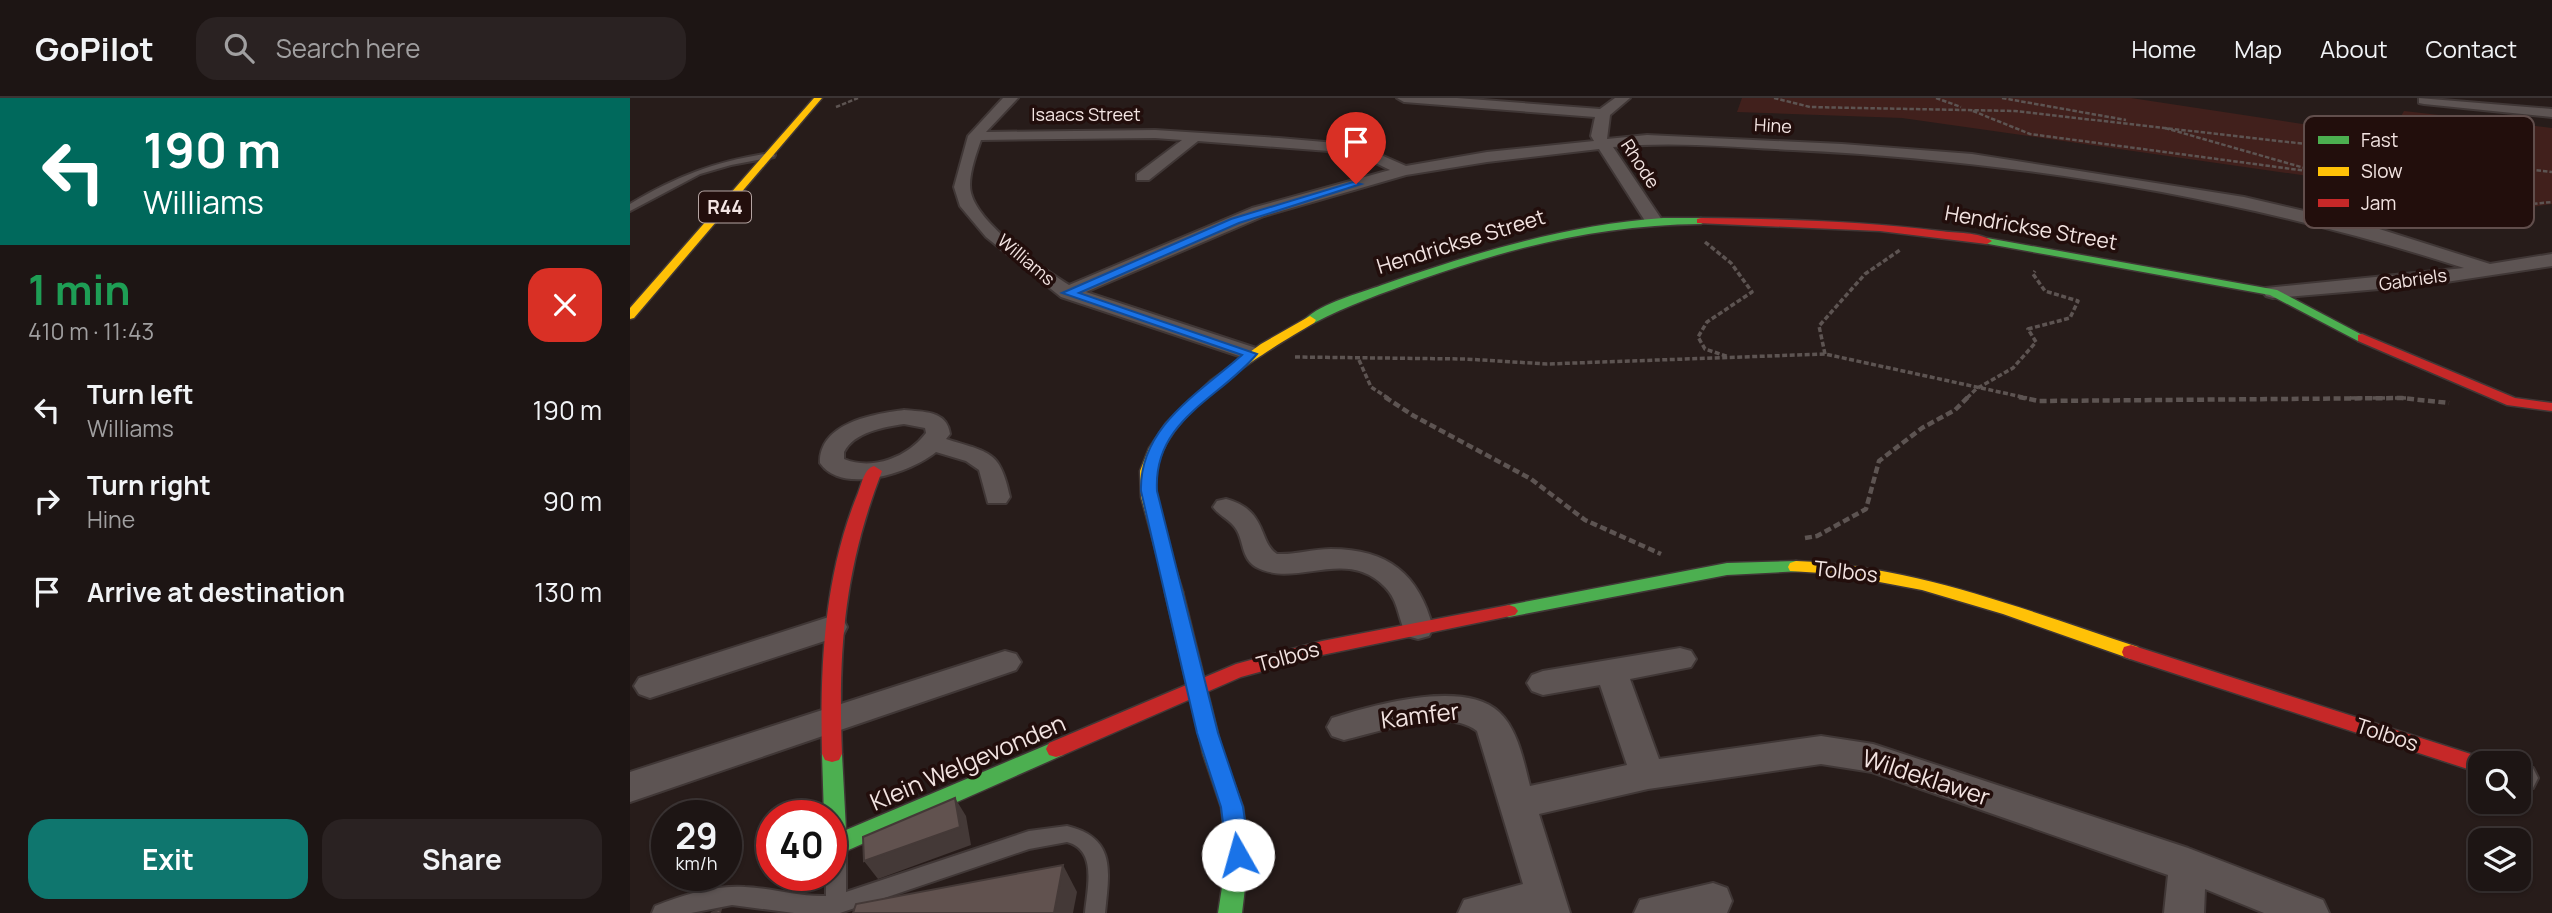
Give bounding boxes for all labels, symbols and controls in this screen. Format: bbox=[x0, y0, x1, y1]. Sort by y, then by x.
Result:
search box bbox=[196, 17, 686, 80]
text: GoPilot bbox=[35, 26, 154, 71]
icon: search bbox=[220, 29, 258, 67]
text: Search here bbox=[276, 30, 420, 66]
text: Home bbox=[2131, 32, 2196, 65]
text: Map bbox=[2234, 32, 2282, 65]
text: About bbox=[2320, 32, 2388, 65]
text: Contact bbox=[2426, 32, 2517, 65]
street label: Isaacs Street bbox=[1031, 102, 1141, 126]
pin bbox=[1326, 112, 1386, 184]
street label: Hine bbox=[1754, 112, 1792, 138]
text: 190 m bbox=[143, 116, 281, 183]
legend bbox=[2304, 116, 2534, 228]
icon: arrive bbox=[1337, 123, 1375, 161]
icon: left bbox=[28, 126, 119, 217]
text: Fast bbox=[2361, 127, 2398, 153]
street label: Rhode bbox=[1616, 134, 1666, 193]
text: Slow bbox=[2361, 158, 2403, 184]
text: Williams bbox=[143, 180, 264, 224]
text: Jam bbox=[2361, 190, 2396, 216]
road number: R44 bbox=[699, 192, 751, 222]
street label: Hendrickse Street bbox=[1943, 198, 2120, 256]
street label: Hendrickse Street bbox=[1373, 202, 1548, 280]
street label: Williams bbox=[993, 228, 1060, 290]
text: 1 min bbox=[28, 260, 131, 318]
street label: Gabriels bbox=[2377, 262, 2448, 296]
button: close bbox=[528, 268, 602, 342]
text: 410 m · 11:43 bbox=[28, 315, 154, 347]
text: Turn left bbox=[87, 376, 194, 412]
icon: left bbox=[28, 391, 66, 429]
text: 190 m bbox=[533, 392, 602, 428]
text: Williams bbox=[87, 412, 174, 444]
text: Turn right bbox=[87, 467, 211, 503]
icon: right bbox=[28, 482, 66, 520]
text: 90 m bbox=[543, 483, 602, 519]
text: Hine bbox=[87, 503, 135, 535]
street label: Tolbos bbox=[1813, 554, 1879, 588]
icon: arrive bbox=[28, 573, 66, 611]
text: Arrive at destination bbox=[87, 574, 345, 610]
text: 130 m bbox=[534, 574, 602, 610]
street label: Tolbos bbox=[1253, 634, 1322, 678]
street label: Kamfer bbox=[1379, 693, 1461, 736]
street label: Klein Welgevonden bbox=[865, 706, 1070, 818]
street label: Tolbos bbox=[2353, 711, 2422, 757]
street label: Wildeklawer bbox=[1858, 740, 1995, 813]
map controls bbox=[2468, 751, 2531, 891]
button: search bbox=[2468, 751, 2531, 814]
speed limit sign: 40 bbox=[756, 800, 847, 891]
text: 29 bbox=[675, 812, 718, 860]
position arrow bbox=[1201, 818, 1275, 892]
button: Exit bbox=[28, 819, 308, 899]
button: Share bbox=[322, 819, 602, 899]
button: layers bbox=[2468, 828, 2531, 891]
text: km/h bbox=[676, 851, 717, 875]

